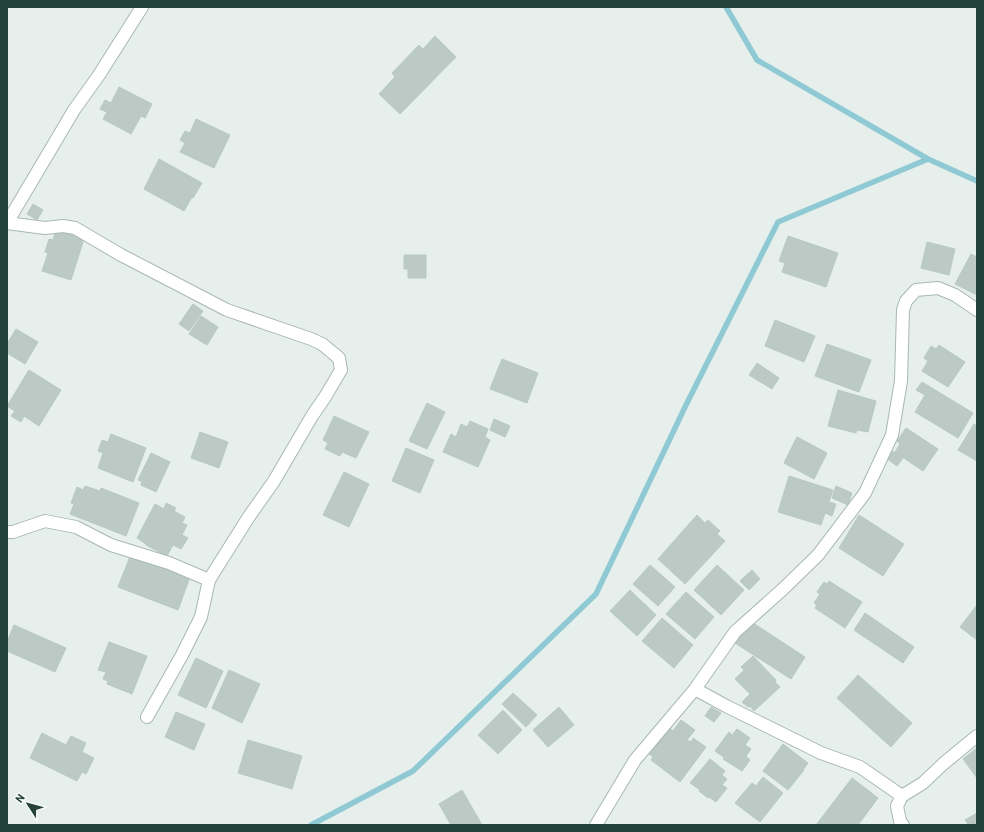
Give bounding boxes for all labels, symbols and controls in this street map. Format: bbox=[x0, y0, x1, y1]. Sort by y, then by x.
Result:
north arrow bbox=[8, 784, 48, 824]
text: N bbox=[12, 791, 27, 805]

